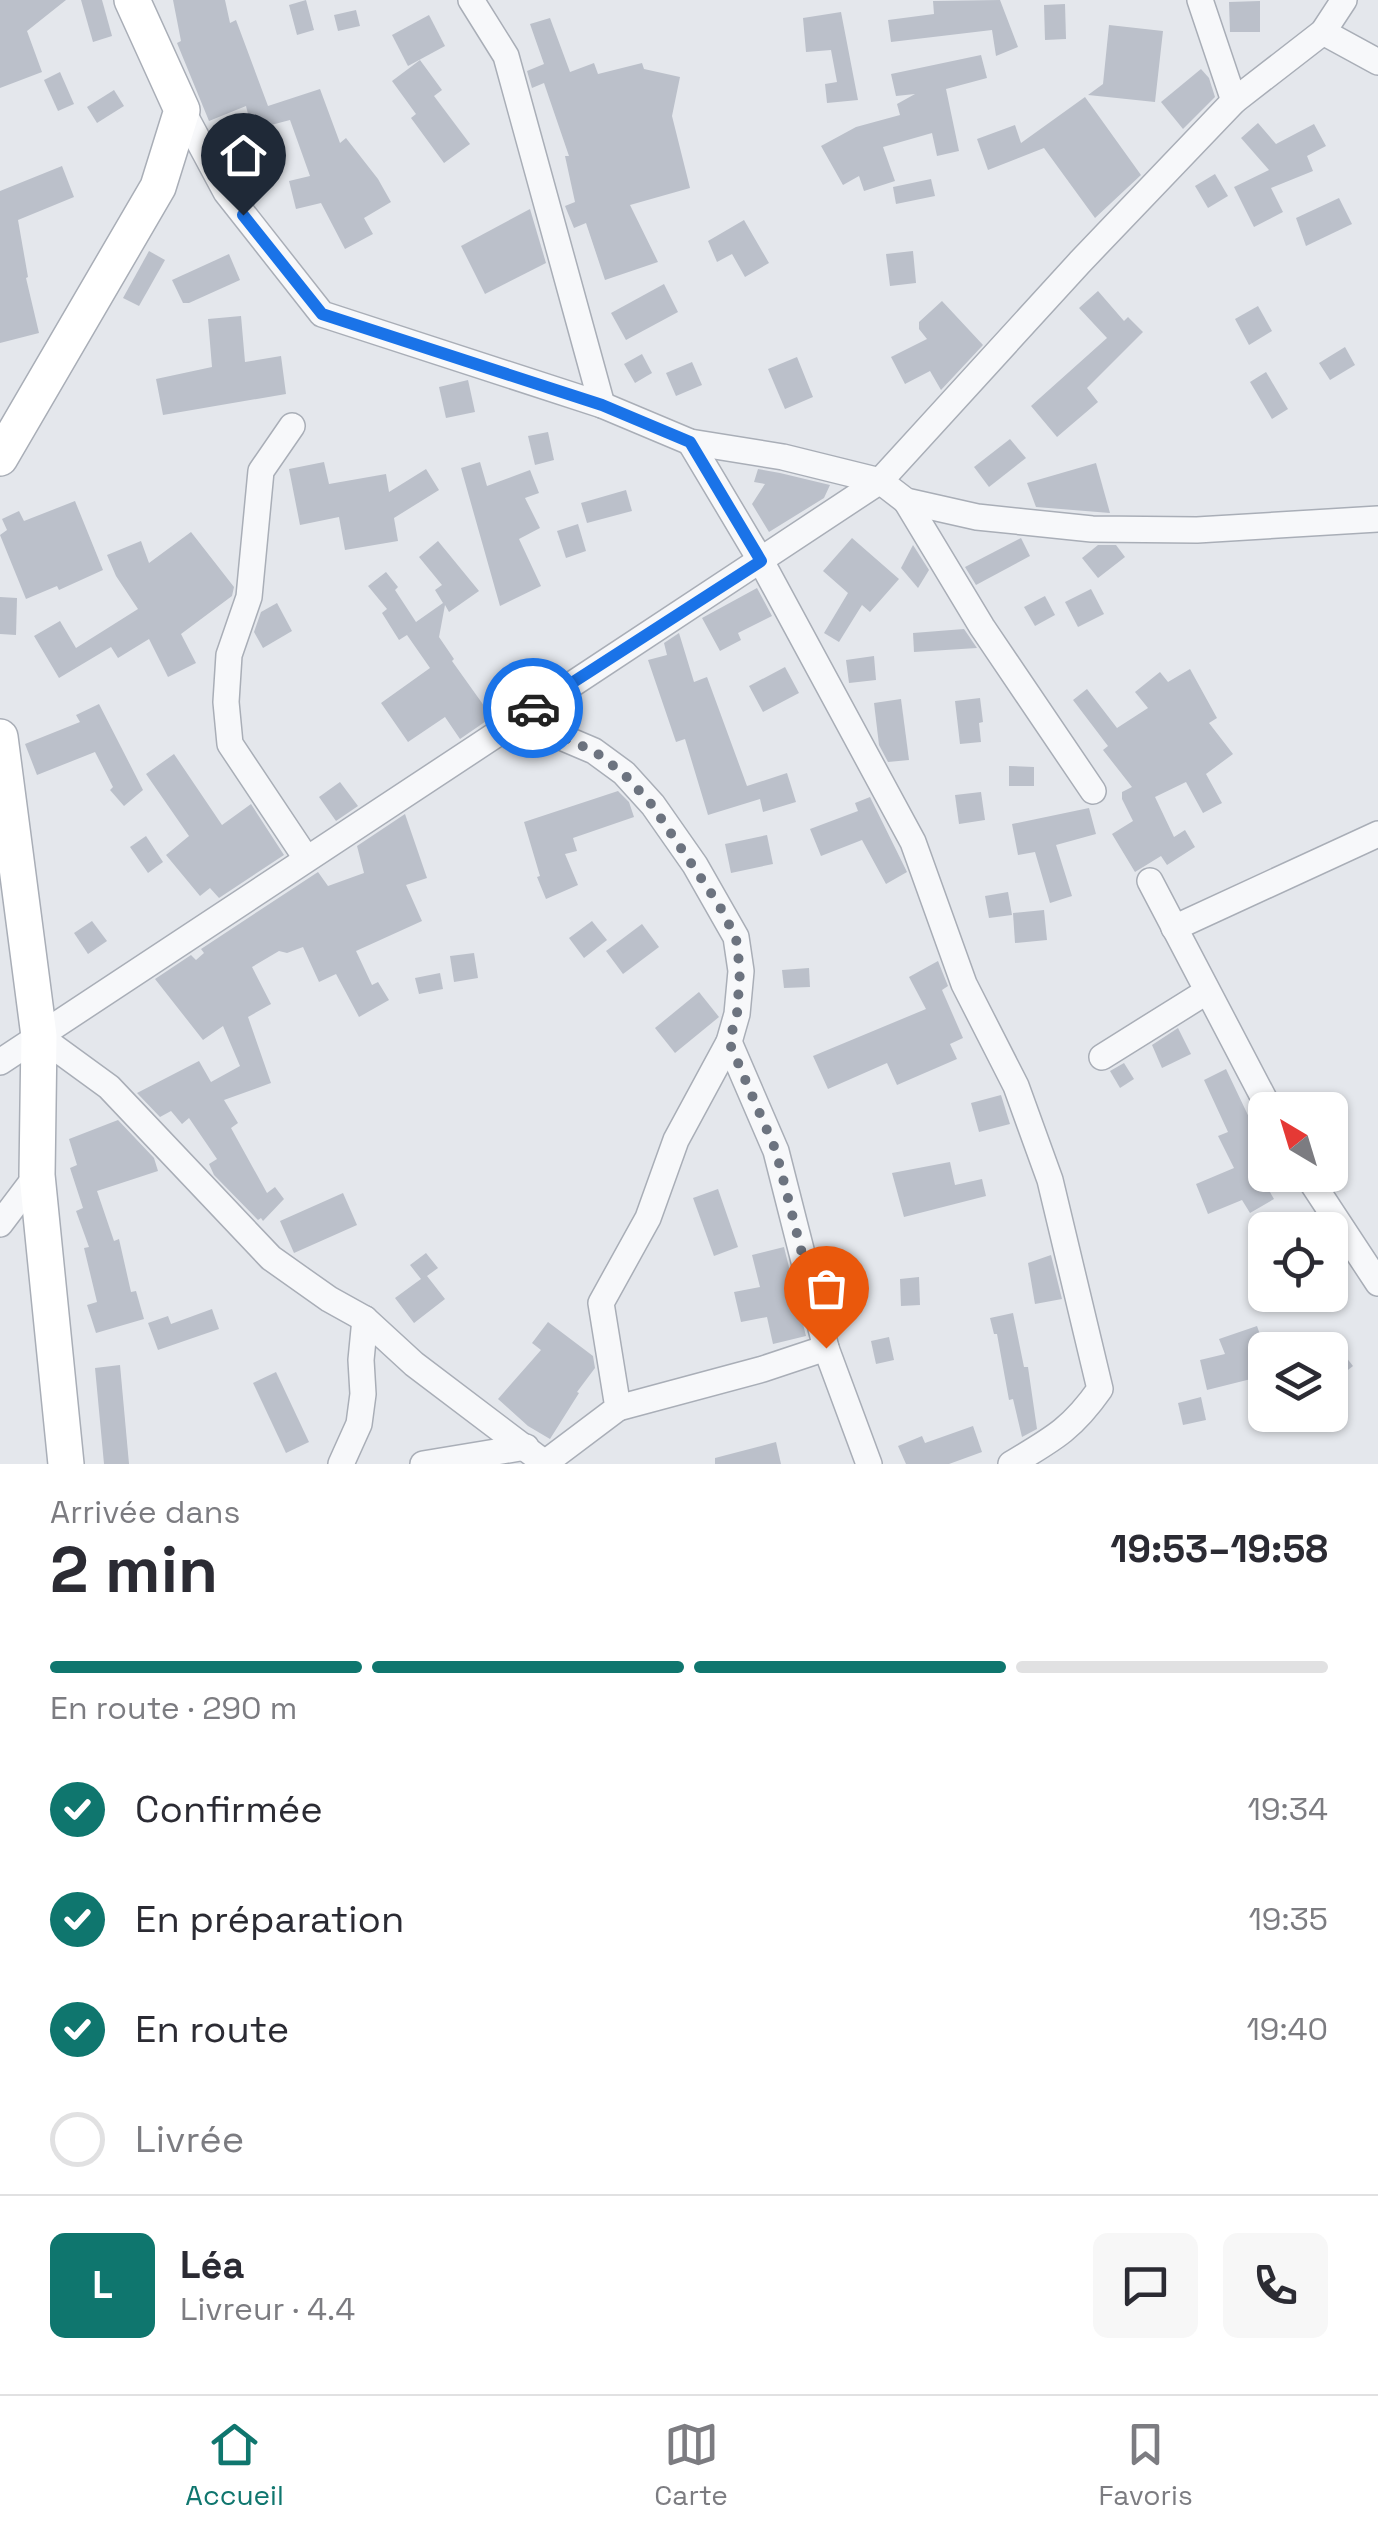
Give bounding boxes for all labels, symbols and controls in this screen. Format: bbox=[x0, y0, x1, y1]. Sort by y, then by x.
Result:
pin bbox=[201, 113, 286, 216]
icon: home bbox=[216, 128, 271, 183]
courier bbox=[483, 658, 583, 758]
icon: car bbox=[506, 681, 561, 736]
north arrow bbox=[1248, 1092, 1348, 1192]
map controls bbox=[1248, 1092, 1348, 1432]
button: locate bbox=[1248, 1212, 1348, 1312]
pin bbox=[784, 1246, 869, 1349]
icon: bag bbox=[799, 1261, 854, 1316]
button: layers bbox=[1248, 1332, 1348, 1432]
text: Arrivée dans bbox=[50, 1492, 240, 1532]
text: 19:53–19:58 bbox=[1110, 1525, 1328, 1573]
text: 2 min bbox=[50, 1528, 218, 1611]
text: En route · 290 m bbox=[50, 1688, 297, 1728]
icon: check bbox=[50, 1782, 105, 1837]
text: Confirmée bbox=[135, 1785, 323, 1833]
text: 19:34 bbox=[1248, 1789, 1328, 1829]
icon: check bbox=[50, 1892, 105, 1947]
text: En préparation bbox=[135, 1895, 404, 1943]
text: 19:35 bbox=[1248, 1899, 1328, 1939]
icon: check bbox=[50, 2002, 105, 2057]
text: En route bbox=[135, 2005, 289, 2053]
text: 19:40 bbox=[1246, 2009, 1328, 2049]
text: Livrée bbox=[135, 2115, 244, 2163]
button: chat bbox=[1093, 2233, 1198, 2338]
button: phone bbox=[1223, 2233, 1328, 2338]
text: Léa bbox=[180, 2241, 245, 2289]
text: L bbox=[92, 2261, 113, 2309]
text: Livreur · 4.4 bbox=[180, 2289, 355, 2329]
tab: Accueil bbox=[185, 2417, 284, 2513]
tab: Carte bbox=[654, 2417, 728, 2513]
tab: Favoris bbox=[1098, 2417, 1193, 2513]

